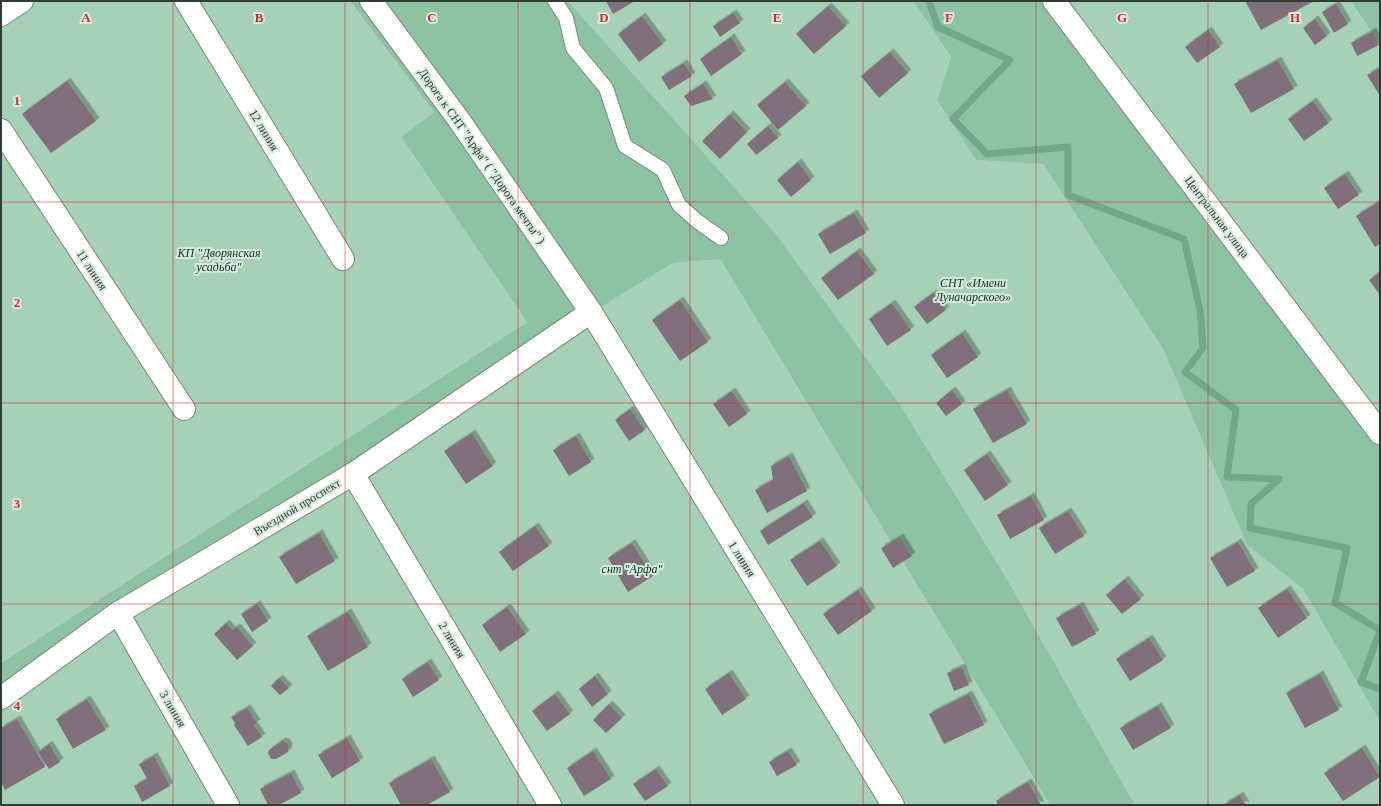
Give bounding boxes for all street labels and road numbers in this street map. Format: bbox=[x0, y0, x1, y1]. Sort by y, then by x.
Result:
street label: Дорога к СНТ "Арфа" ( "Дорога мечты" ) bbox=[416, 66, 548, 246]
street label: 12 линия bbox=[246, 107, 282, 154]
street label: Центральная улица bbox=[1182, 173, 1253, 261]
street label: 11 линия bbox=[74, 247, 110, 293]
street label: Въездной проспект bbox=[251, 475, 344, 538]
street label: 1 линия bbox=[726, 538, 759, 580]
street label: 2 линия bbox=[436, 619, 468, 661]
street label: 3 линия bbox=[157, 688, 189, 730]

